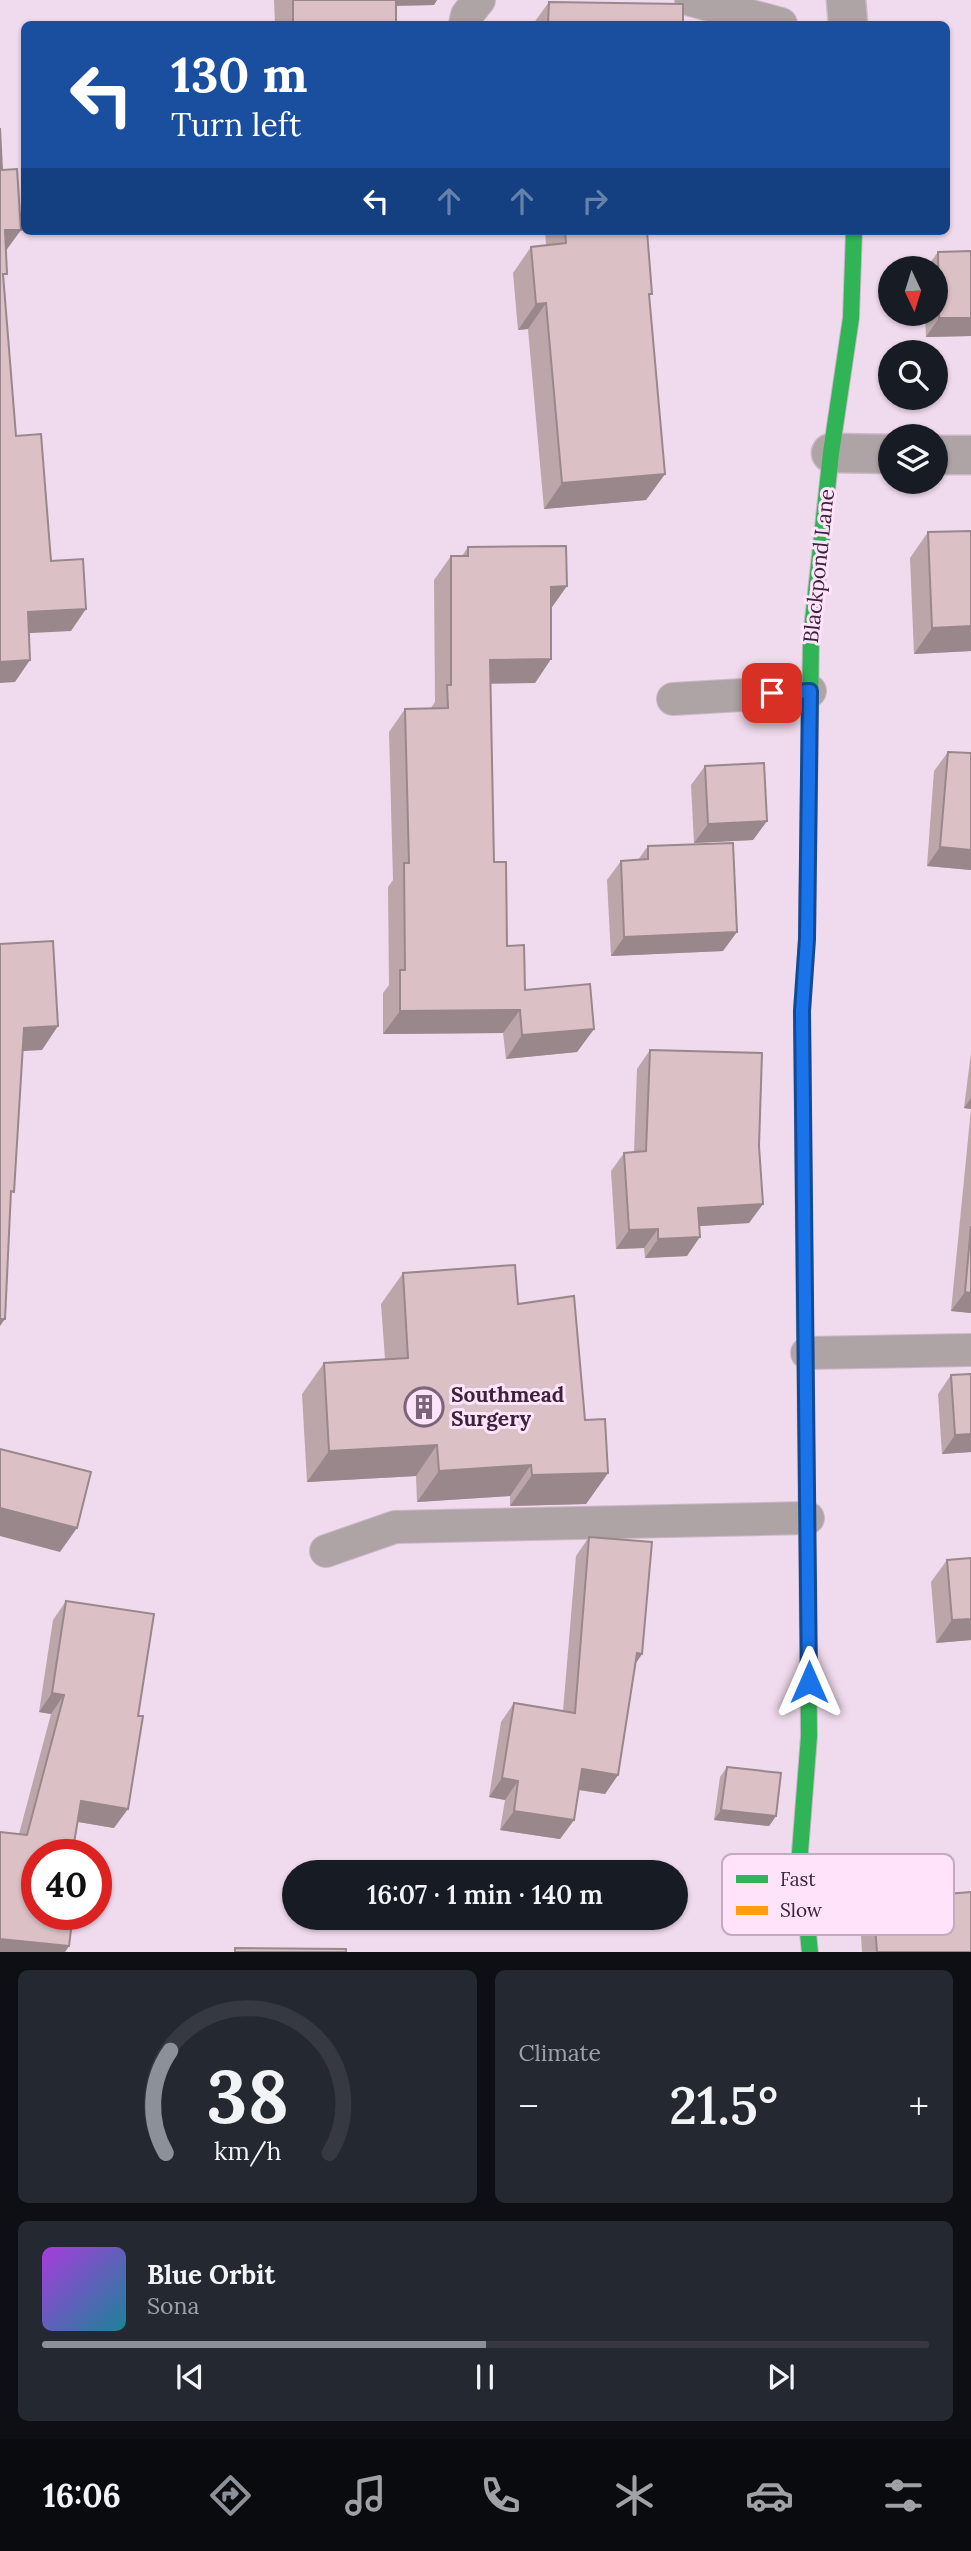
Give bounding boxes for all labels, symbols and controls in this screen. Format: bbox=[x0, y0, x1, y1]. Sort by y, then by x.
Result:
text: 130 m bbox=[171, 43, 307, 105]
icon: left bbox=[56, 49, 147, 140]
text: Turn left bbox=[171, 104, 301, 145]
icon: left bbox=[357, 182, 395, 220]
icon: ahead bbox=[430, 182, 468, 220]
icon: ahead bbox=[503, 182, 541, 220]
icon: right bbox=[576, 182, 614, 220]
north arrow bbox=[878, 256, 948, 326]
map controls bbox=[878, 256, 948, 494]
button: search bbox=[878, 340, 948, 410]
button: layers bbox=[878, 424, 948, 494]
street label: Blackpond Lane bbox=[797, 487, 840, 644]
pin bbox=[742, 663, 802, 723]
icon: arrive bbox=[753, 674, 791, 712]
place label: Southmead Surgery bbox=[451, 1381, 564, 1432]
building icon: Southmead Surgery bbox=[403, 1386, 445, 1428]
position arrow bbox=[772, 1645, 846, 1719]
speed limit sign: 40 bbox=[21, 1839, 112, 1930]
legend bbox=[722, 1854, 954, 1935]
text: Fast bbox=[780, 1867, 816, 1891]
text: 16:07 · 1 min · 140 m bbox=[367, 1878, 603, 1911]
text: Slow bbox=[780, 1898, 823, 1922]
text: Climate bbox=[519, 2038, 601, 2067]
text: 38 bbox=[206, 2050, 288, 2143]
text: 21.5° bbox=[669, 2072, 778, 2138]
text: − bbox=[519, 2082, 539, 2130]
text: + bbox=[909, 2082, 929, 2130]
text: km/h bbox=[213, 2134, 281, 2166]
text: Blue Orbit bbox=[147, 2258, 275, 2291]
text: Sona bbox=[147, 2291, 199, 2320]
icon: previous bbox=[171, 2358, 209, 2396]
icon: pause bbox=[466, 2358, 504, 2396]
icon: next bbox=[762, 2358, 800, 2396]
icon: directions bbox=[206, 2471, 255, 2520]
icon: music bbox=[341, 2471, 390, 2520]
icon: phone bbox=[476, 2471, 525, 2520]
icon: climate bbox=[610, 2471, 659, 2520]
icon: car bbox=[745, 2471, 794, 2520]
icon: filters bbox=[879, 2471, 928, 2520]
text: 16:06 bbox=[43, 2475, 121, 2516]

